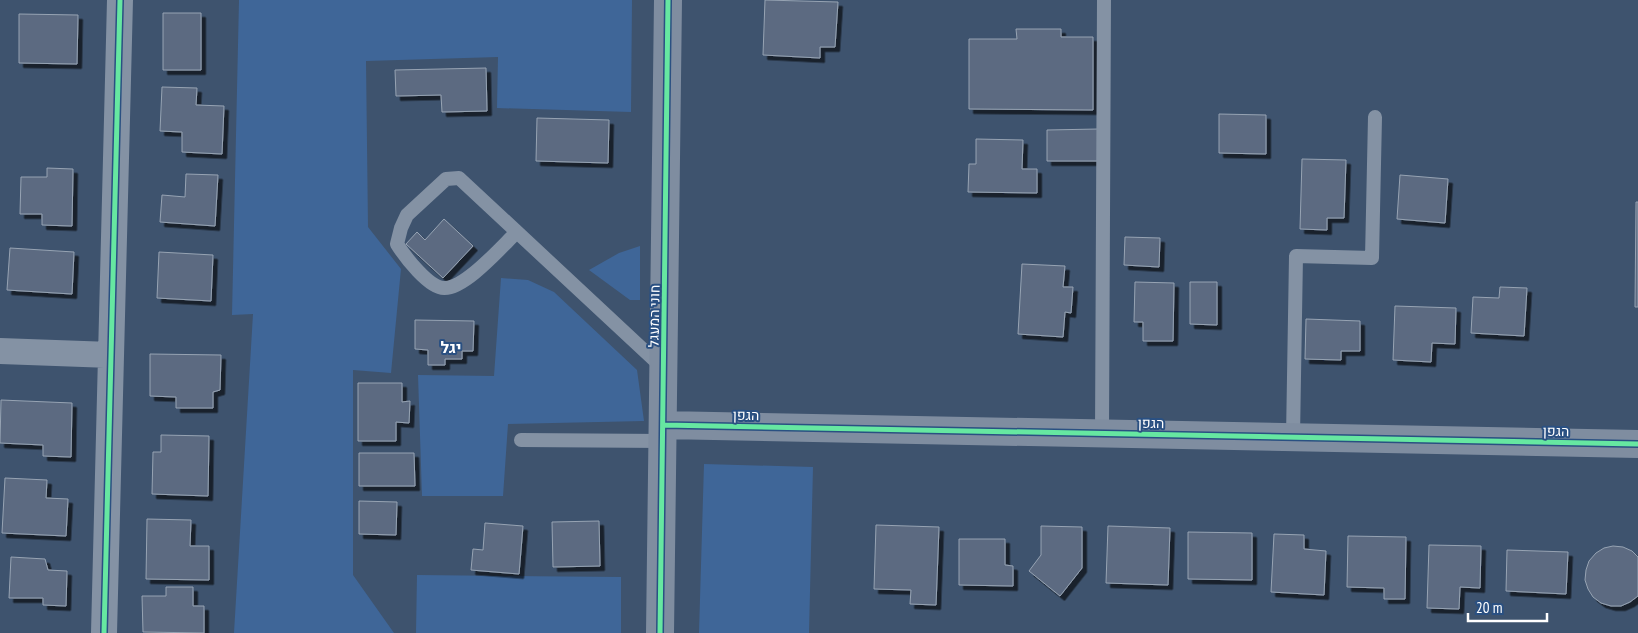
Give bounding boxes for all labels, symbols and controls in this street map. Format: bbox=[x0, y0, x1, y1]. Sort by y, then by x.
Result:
street label: חוני המעגל bbox=[644, 284, 664, 348]
district label: יגל bbox=[440, 337, 462, 357]
street label: הגפן bbox=[733, 406, 759, 424]
street label: הגפן bbox=[1138, 414, 1164, 432]
street label: הגפן bbox=[1543, 422, 1569, 440]
scale bar bbox=[1468, 590, 1547, 622]
text: 20 m bbox=[1476, 598, 1502, 617]

